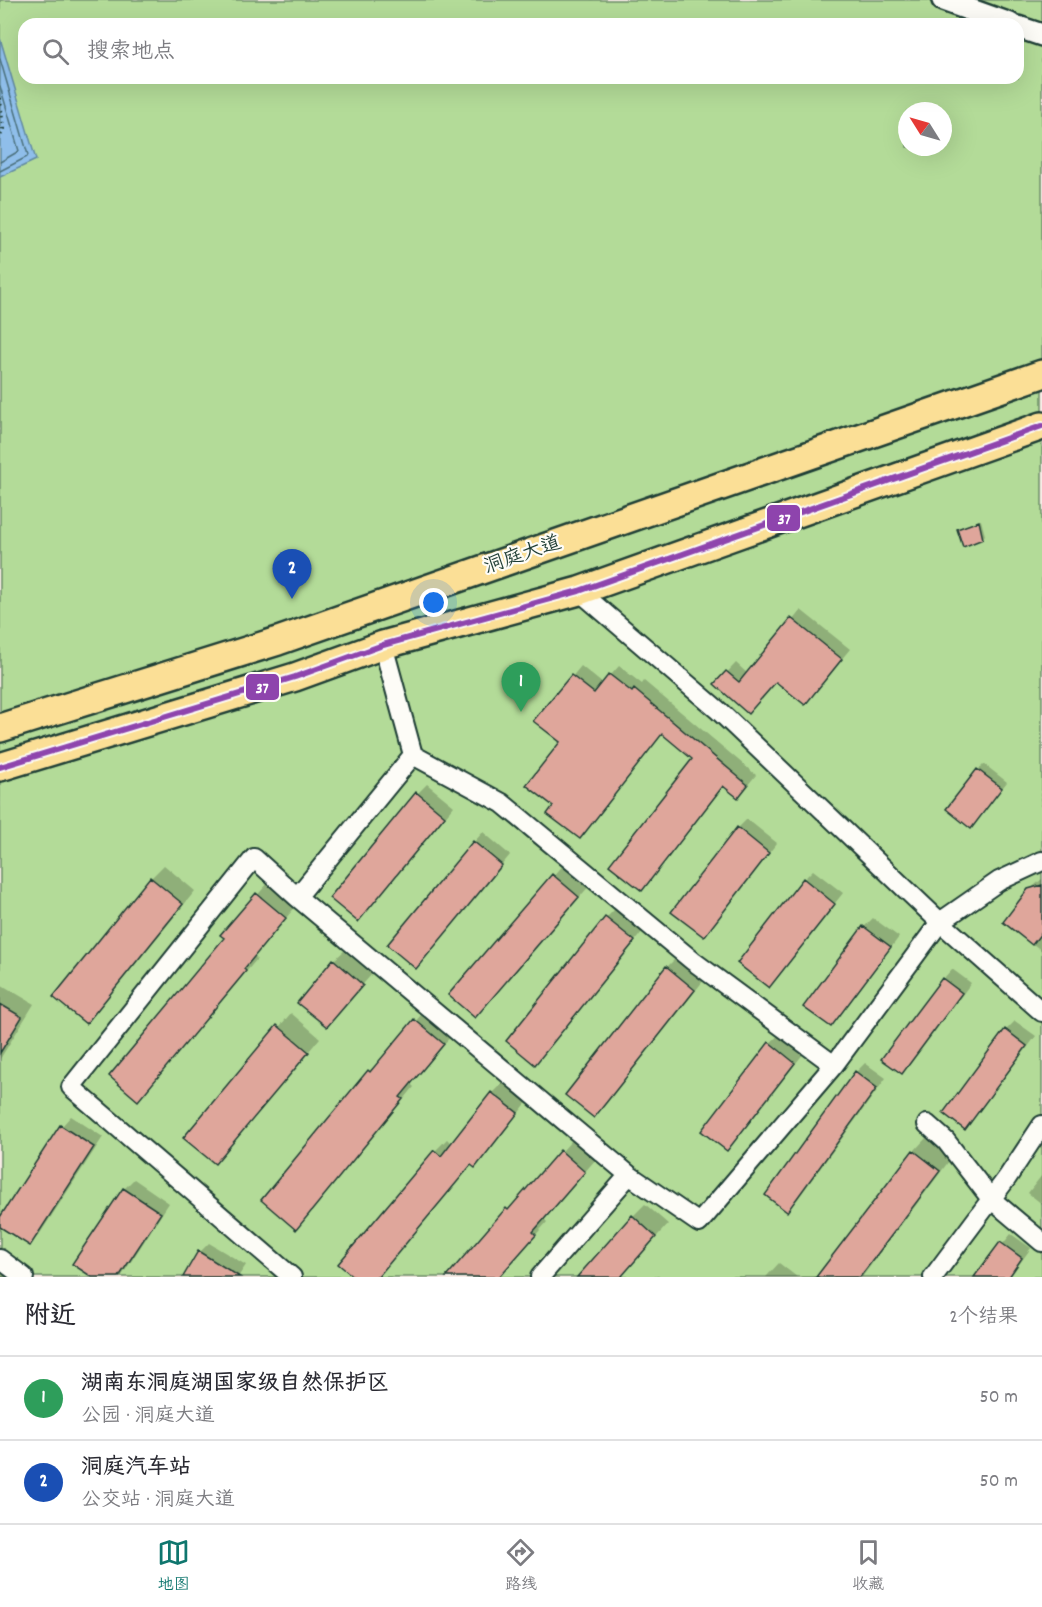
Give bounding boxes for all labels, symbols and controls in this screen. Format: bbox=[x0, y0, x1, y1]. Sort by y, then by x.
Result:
search box bbox=[18, 18, 1024, 84]
icon: search bbox=[39, 35, 72, 68]
text: 搜索地点 bbox=[87, 37, 175, 68]
north arrow bbox=[898, 102, 952, 156]
line badge: 37 bbox=[766, 504, 801, 532]
text: 37 bbox=[777, 509, 791, 532]
street label: 洞庭大道 bbox=[481, 530, 565, 582]
pin: 2 bbox=[272, 550, 312, 599]
your location bbox=[419, 588, 448, 617]
pin: 1 bbox=[502, 662, 540, 712]
line badge: 37 bbox=[245, 673, 280, 701]
text: 37 bbox=[255, 678, 269, 701]
text: 附近 bbox=[24, 1299, 76, 1336]
text: 2个结果 bbox=[949, 1304, 1018, 1332]
text: 湖南东洞庭湖国家级自然保护区 bbox=[81, 1369, 389, 1400]
text: 1 bbox=[41, 1384, 46, 1412]
text: 50 m bbox=[980, 1384, 1018, 1412]
text: 公园 · 洞庭大道 bbox=[81, 1403, 215, 1431]
text: 洞庭汽车站 bbox=[81, 1453, 191, 1484]
text: 2 bbox=[39, 1468, 48, 1496]
text: 50 m bbox=[980, 1468, 1018, 1496]
text: 公交站 · 洞庭大道 bbox=[81, 1487, 235, 1515]
tab: 地图 bbox=[157, 1536, 190, 1597]
tab: 路线 bbox=[504, 1536, 537, 1597]
tab: 收藏 bbox=[852, 1536, 885, 1597]

